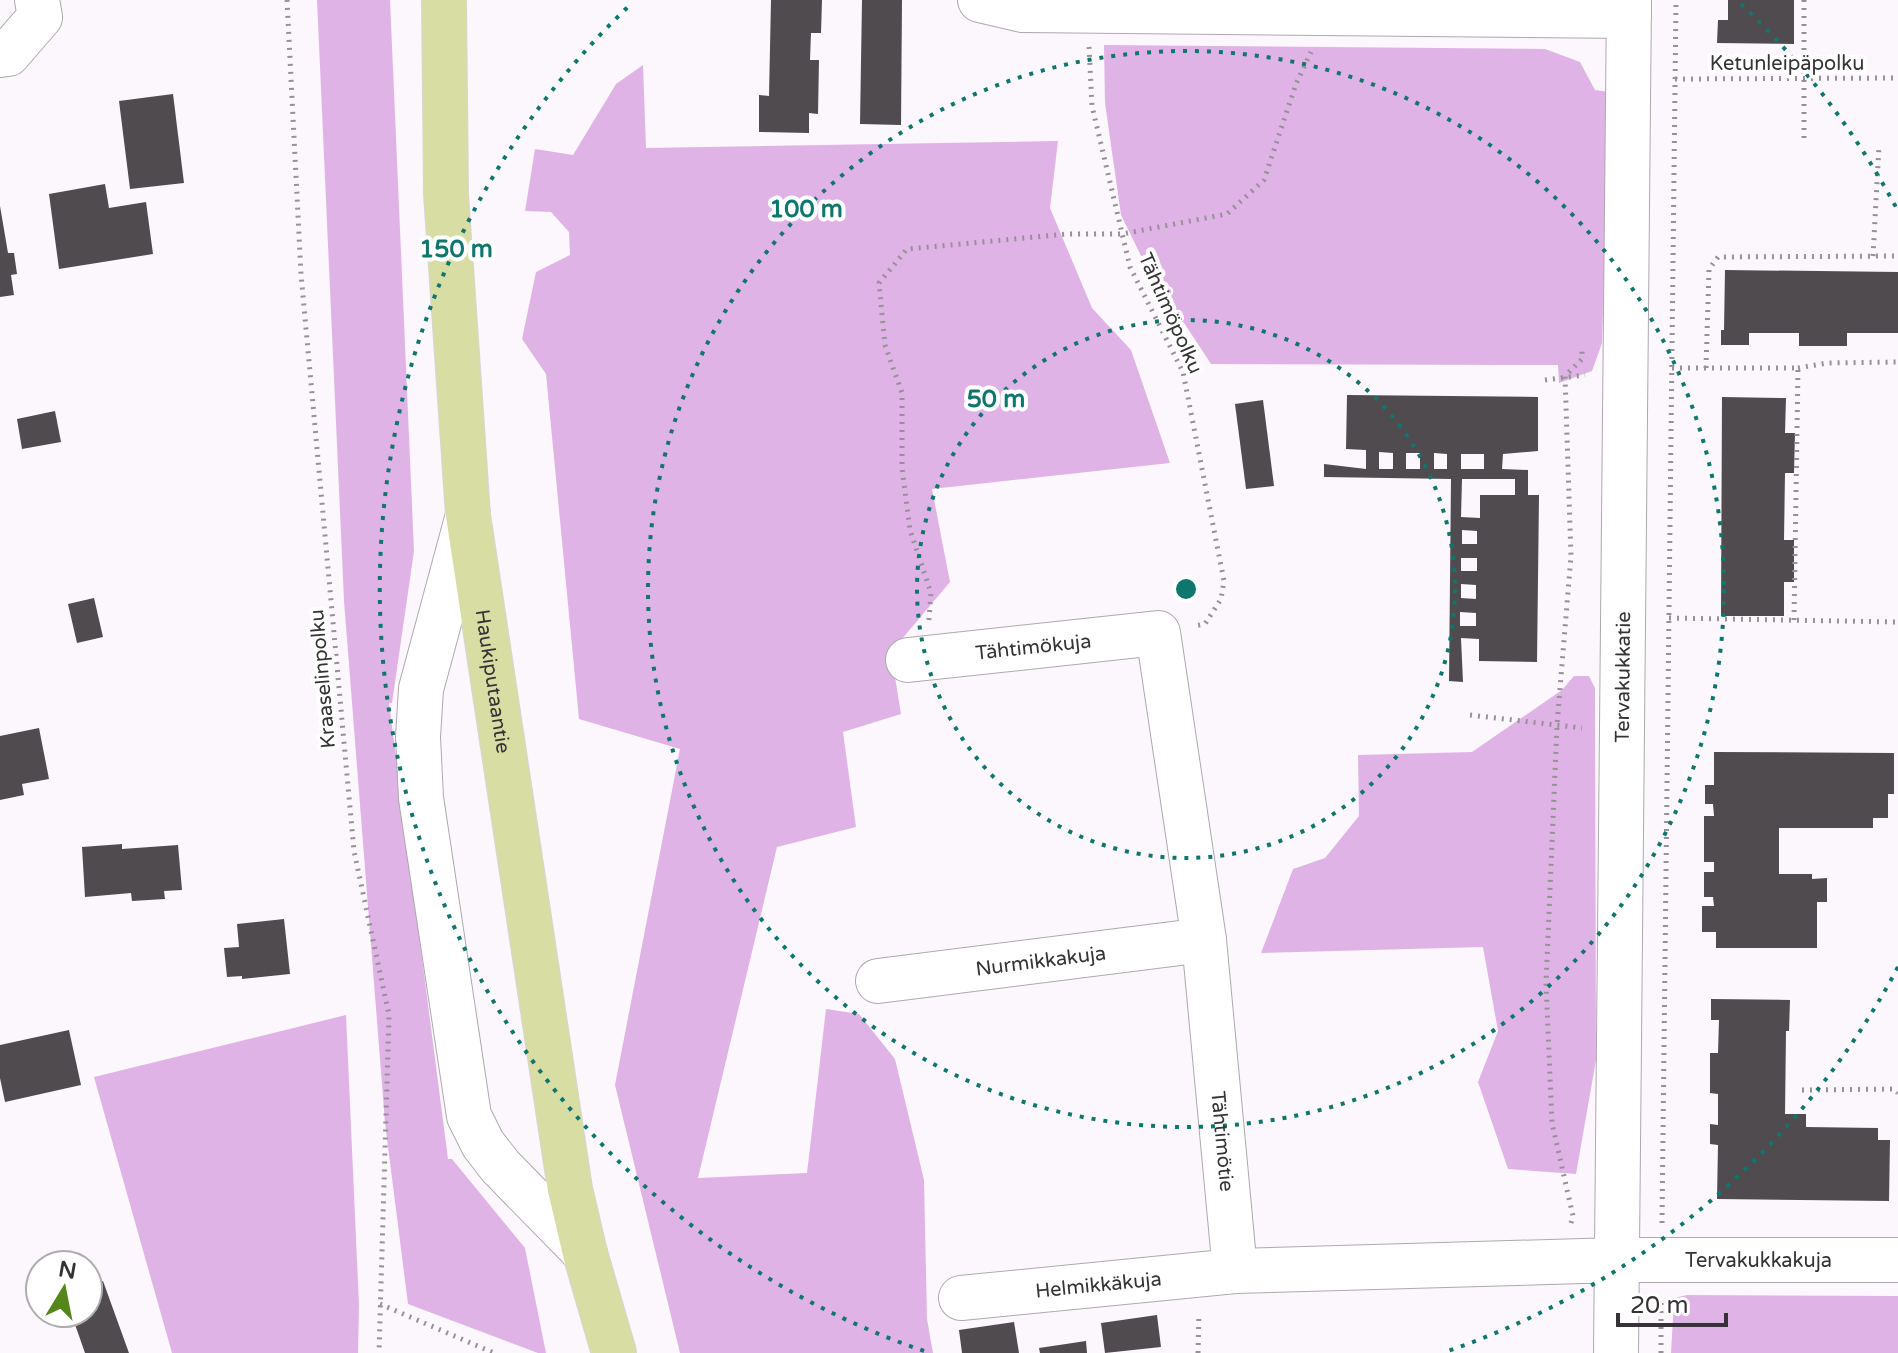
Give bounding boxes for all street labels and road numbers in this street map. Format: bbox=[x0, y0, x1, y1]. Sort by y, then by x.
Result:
street label: Ketunleipäpolku bbox=[1710, 52, 1864, 76]
street label: Tähtimöpolku bbox=[1133, 249, 1207, 378]
street label: Kraaselinpolku bbox=[305, 608, 341, 749]
street label: Haukiputaantie bbox=[469, 608, 515, 755]
street label: Tervakukkatie bbox=[1611, 611, 1636, 743]
street label: Tähtimökuja bbox=[974, 629, 1093, 666]
street label: Nurmikkakuja bbox=[974, 941, 1107, 982]
street label: Tähtimötie bbox=[1205, 1090, 1239, 1193]
street label: Tervakukkakuja bbox=[1685, 1249, 1832, 1273]
street label: Helmikkäkuja bbox=[1034, 1267, 1163, 1304]

